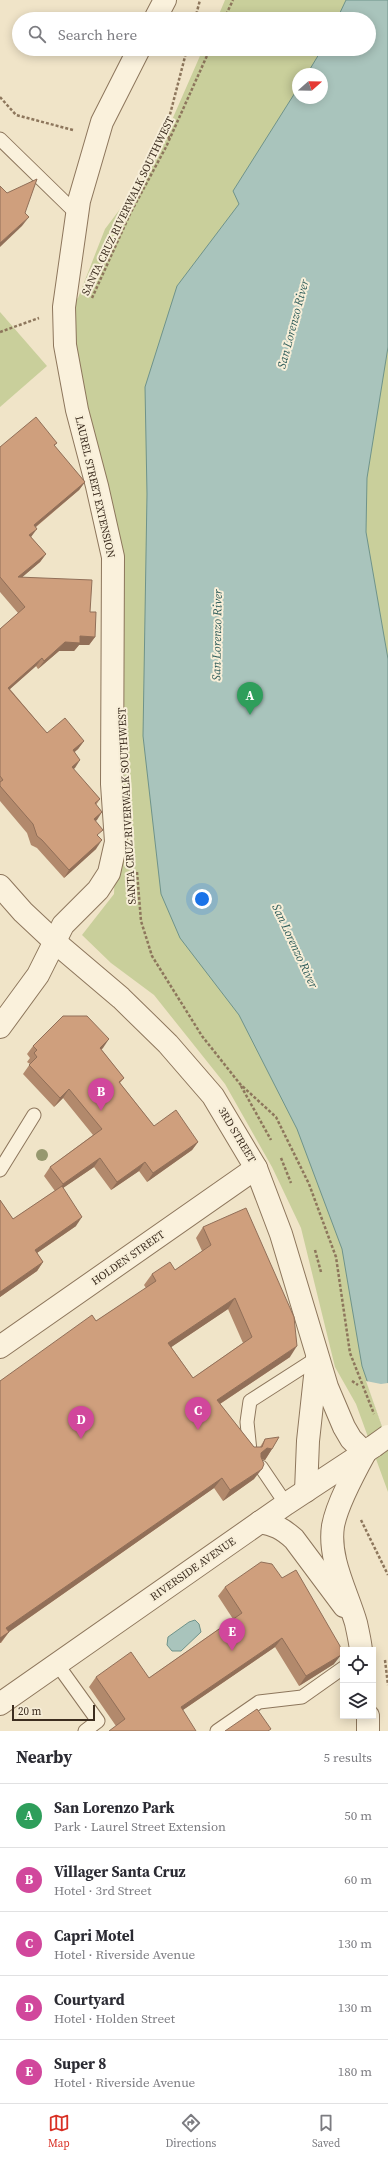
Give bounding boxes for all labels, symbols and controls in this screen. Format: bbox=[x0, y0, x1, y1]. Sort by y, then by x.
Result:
search box bbox=[12, 12, 376, 56]
icon: search bbox=[26, 23, 48, 45]
text: Search here bbox=[58, 24, 137, 45]
north arrow bbox=[292, 68, 328, 104]
street label: SANTA CRUZ RIVERWALK SOUTHWEST bbox=[78, 114, 178, 298]
water label: San Lorenzo River bbox=[273, 277, 313, 370]
street label: LAUREL STREET EXTENSION bbox=[71, 415, 119, 559]
water label: San Lorenzo River bbox=[208, 588, 226, 681]
pin: A bbox=[237, 682, 263, 715]
street label: SANTA CRUZ RIVERWALK SOUTHWEST bbox=[114, 707, 140, 905]
your location bbox=[192, 889, 212, 909]
water label: San Lorenzo River bbox=[268, 901, 322, 992]
pin: B bbox=[88, 1078, 114, 1111]
street label: 3RD STREET bbox=[215, 1104, 260, 1166]
street label: HOLDEN STREET bbox=[88, 1227, 168, 1289]
pin: C bbox=[185, 1397, 211, 1430]
pin: D bbox=[68, 1406, 94, 1439]
street label: RIVERSIDE AVENUE bbox=[147, 1534, 239, 1604]
pin: E bbox=[219, 1618, 245, 1651]
map controls bbox=[340, 1647, 376, 1719]
button: locate bbox=[340, 1647, 376, 1683]
button: layers bbox=[340, 1683, 376, 1719]
scale bar bbox=[12, 1703, 95, 1722]
text: 20 m bbox=[18, 1704, 41, 1719]
text: Nearby bbox=[16, 1745, 72, 1769]
text: 5 results bbox=[324, 1749, 372, 1766]
text: San Lorenzo Park bbox=[54, 1797, 175, 1818]
text: A bbox=[25, 1807, 33, 1824]
text: 50 m bbox=[344, 1807, 372, 1824]
text: Park · Laurel Street Extension bbox=[54, 1818, 226, 1835]
text: Villager Santa Cruz bbox=[54, 1861, 186, 1882]
text: B bbox=[25, 1871, 33, 1888]
text: 60 m bbox=[344, 1871, 372, 1888]
text: Hotel · 3rd Street bbox=[54, 1882, 151, 1899]
text: Capri Motel bbox=[54, 1925, 134, 1946]
text: C bbox=[25, 1935, 33, 1952]
text: 130 m bbox=[338, 1935, 372, 1952]
text: Hotel · Riverside Avenue bbox=[54, 1946, 195, 1963]
text: Courtyard bbox=[54, 1989, 125, 2010]
text: D bbox=[24, 1999, 34, 2016]
text: 130 m bbox=[338, 1999, 372, 2016]
text: Hotel · Holden Street bbox=[54, 2010, 175, 2027]
text: Super 8 bbox=[54, 2053, 106, 2074]
text: E bbox=[25, 2063, 33, 2080]
text: 180 m bbox=[338, 2063, 372, 2080]
text: Hotel · Riverside Avenue bbox=[54, 2074, 195, 2091]
tab: Map bbox=[48, 2112, 70, 2151]
tab: Directions bbox=[165, 2112, 216, 2151]
tab: Saved bbox=[312, 2112, 340, 2151]

